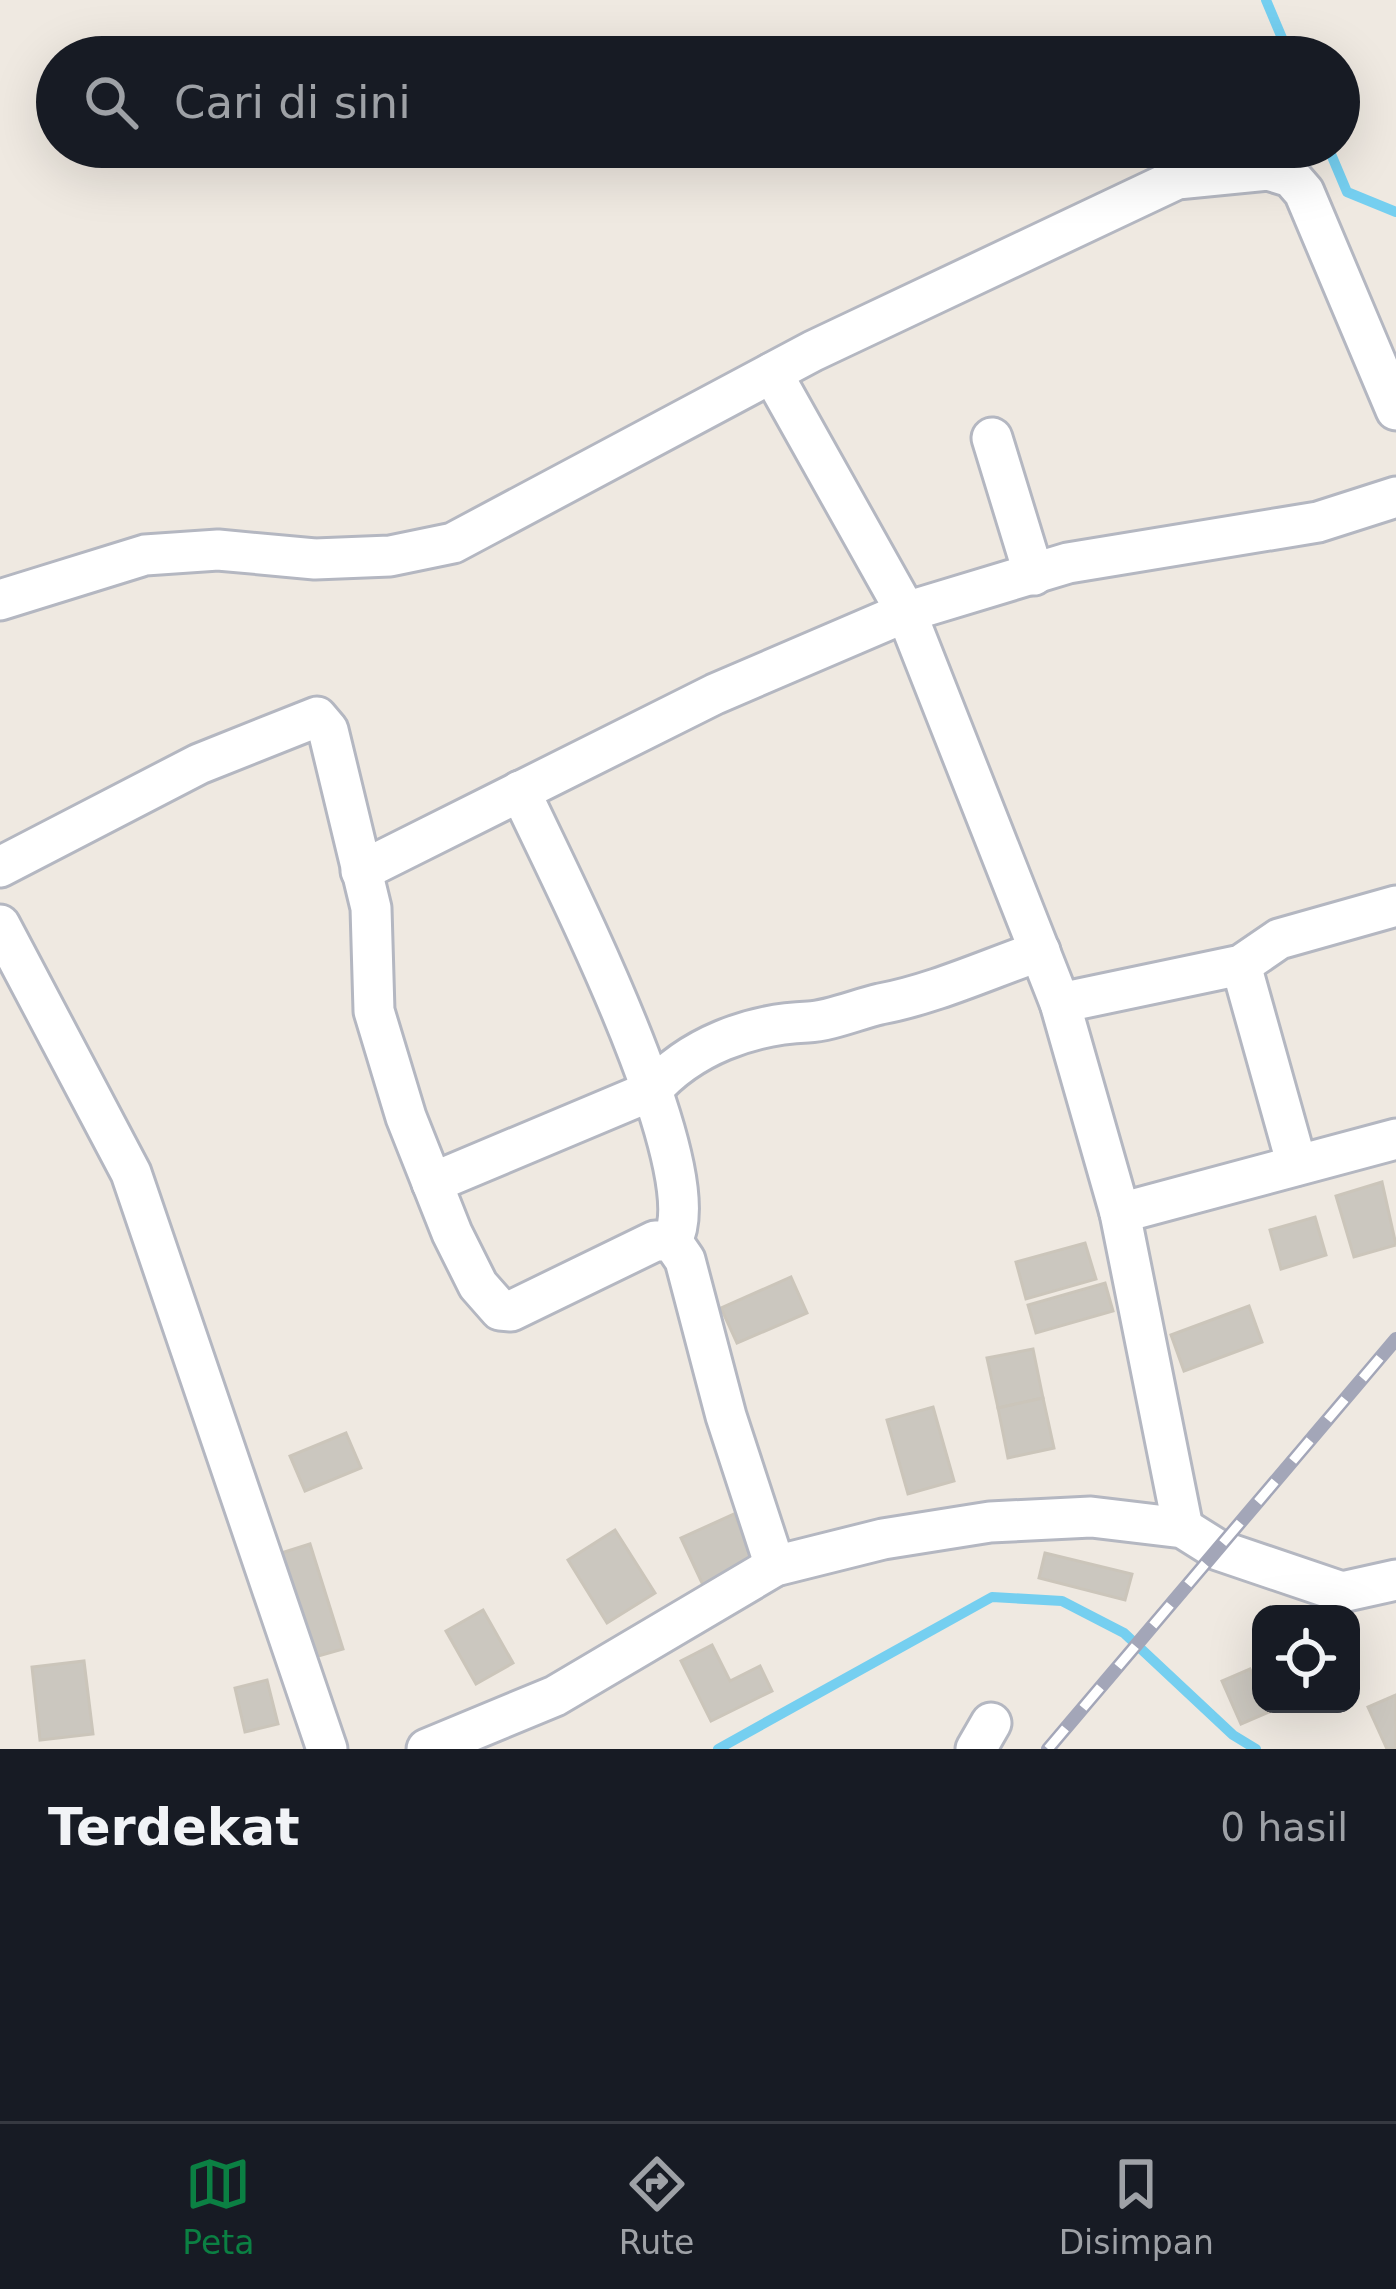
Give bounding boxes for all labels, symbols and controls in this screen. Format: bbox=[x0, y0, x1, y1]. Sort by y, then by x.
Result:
search box bbox=[36, 36, 1360, 168]
icon: search bbox=[78, 69, 144, 135]
text: Cari di sini bbox=[174, 76, 411, 129]
map controls bbox=[1252, 1605, 1360, 1713]
button: locate bbox=[1252, 1605, 1360, 1713]
text: Terdekat bbox=[48, 1798, 300, 1857]
text: 0 hasil bbox=[1220, 1805, 1348, 1850]
tab: Peta bbox=[182, 2151, 254, 2262]
tab: Rute bbox=[619, 2151, 694, 2262]
tab: Disimpan bbox=[1059, 2151, 1214, 2262]

